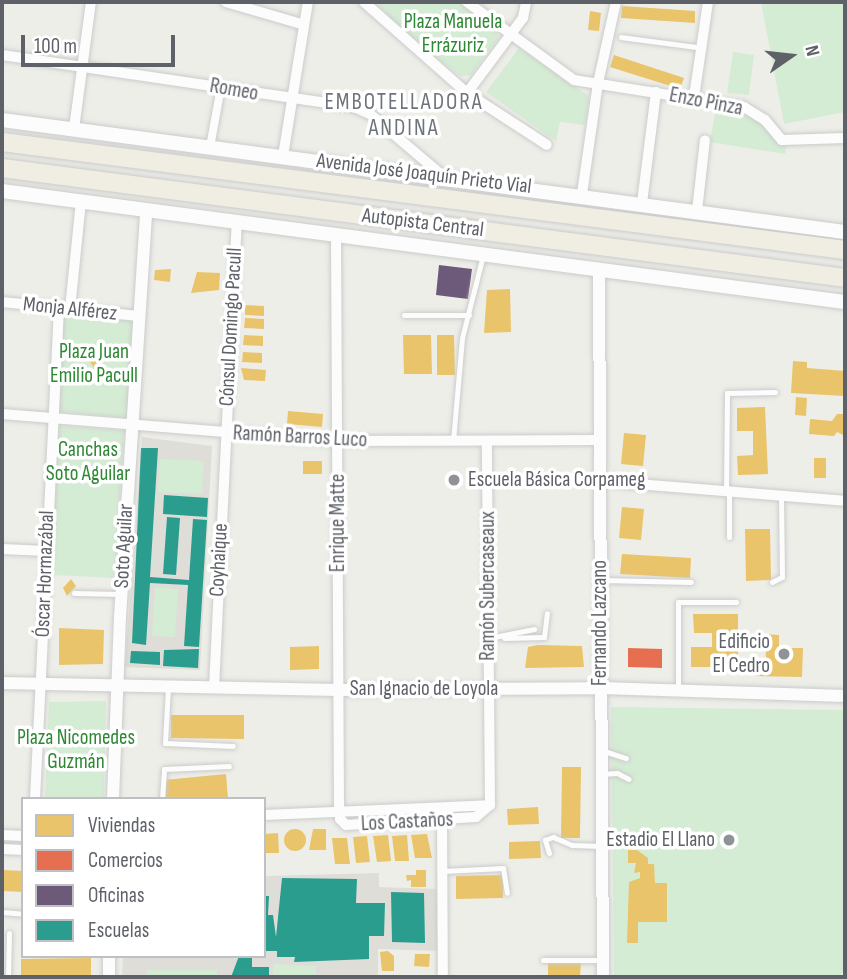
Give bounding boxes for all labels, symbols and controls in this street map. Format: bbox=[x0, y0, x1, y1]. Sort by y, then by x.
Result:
park label: Plaza Manuela Errázuriz bbox=[404, 9, 502, 59]
scale bar bbox=[24, 21, 178, 65]
north arrow bbox=[756, 21, 826, 91]
text: 100 m bbox=[34, 34, 77, 59]
text: N bbox=[799, 43, 824, 59]
street label: Romeo bbox=[208, 73, 260, 107]
street label: Enzo Pinza bbox=[667, 83, 745, 121]
district label: EMBOTELLADORA ANDINA bbox=[326, 88, 482, 142]
street label: Avenida José Joaquín Prieto Vial bbox=[315, 148, 533, 200]
street label: Autopista Central bbox=[361, 203, 485, 243]
street label: Cónsul Domingo Pacull bbox=[214, 247, 248, 407]
street label: Monja Alférez bbox=[22, 292, 118, 326]
park label: Plaza Juan Emilio Pacull bbox=[50, 339, 138, 389]
street label: Ramón Barros Luco bbox=[232, 421, 368, 453]
park label: Canchas Soto Aguilar bbox=[46, 437, 130, 487]
place label: Escuela Básica Corpameg bbox=[468, 467, 645, 493]
marker: Escuela Básica Corpameg bbox=[446, 472, 462, 488]
street label: Enrique Matte bbox=[325, 474, 351, 572]
street label: Soto Aguilar bbox=[109, 503, 139, 589]
street label: Óscar Hormazábal bbox=[30, 510, 60, 638]
street label: Ramón Subercaseaux bbox=[475, 511, 501, 661]
street label: Coyhaique bbox=[204, 523, 234, 597]
street label: Fernando Lazcano bbox=[587, 560, 613, 686]
place label: Edificio El Cedro bbox=[713, 629, 770, 679]
marker: Edificio El Cedro bbox=[776, 646, 792, 662]
street label: San Ignacio de Loyola bbox=[350, 676, 498, 702]
park label: Plaza Nicomedes Guzmán bbox=[17, 725, 135, 775]
legend bbox=[21, 797, 266, 958]
street label: Los Castaños bbox=[360, 807, 454, 837]
text: Viviendas bbox=[88, 813, 155, 838]
place label: Estadio El Llano bbox=[606, 827, 715, 853]
marker: Estadio El Llano bbox=[721, 832, 737, 848]
text: Comercios bbox=[88, 848, 163, 873]
text: Oficinas bbox=[88, 883, 144, 908]
text: Escuelas bbox=[88, 918, 149, 943]

